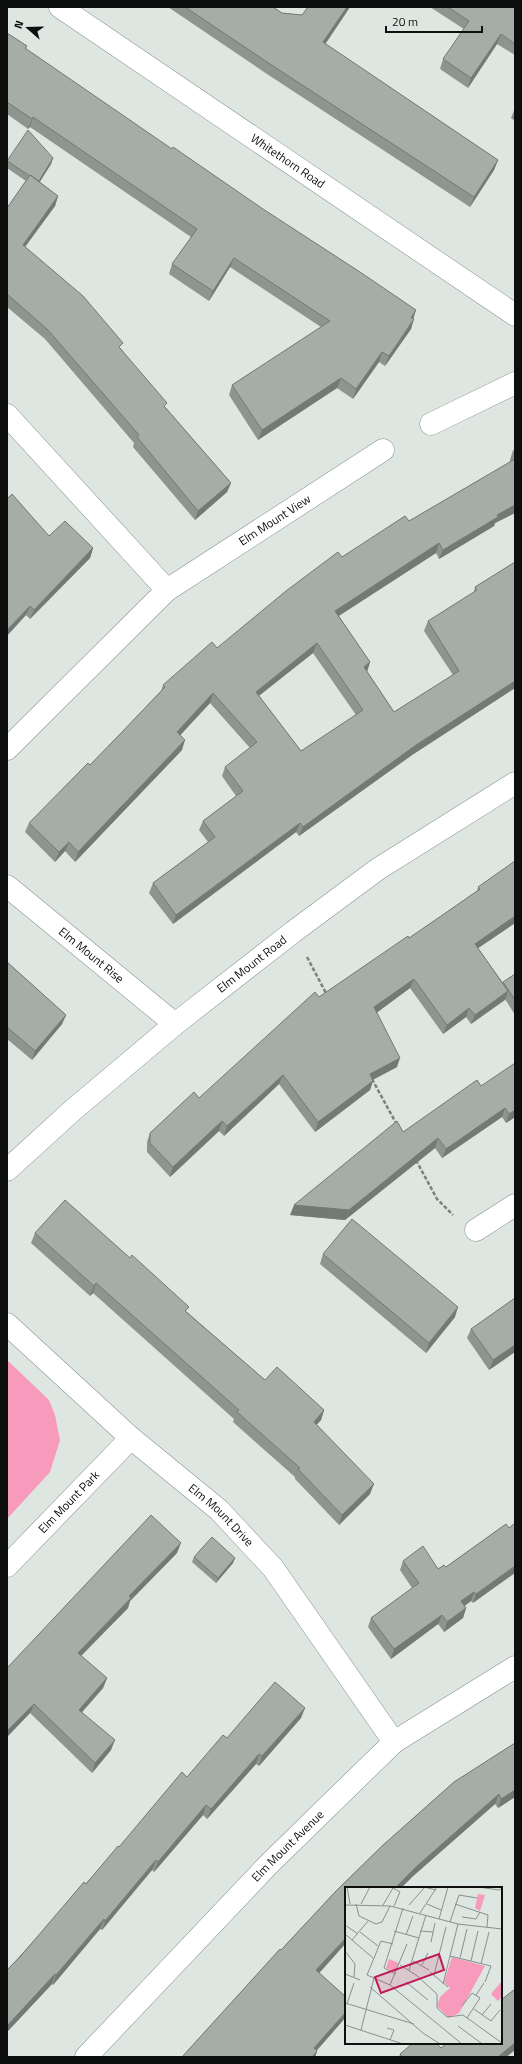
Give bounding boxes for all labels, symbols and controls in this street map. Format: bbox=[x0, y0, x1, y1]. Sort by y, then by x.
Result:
north arrow bbox=[8, 8, 48, 48]
scale bar bbox=[386, 8, 482, 34]
text: 20 m bbox=[392, 12, 418, 31]
text: N bbox=[10, 18, 27, 31]
street label: Whitethorn Road bbox=[247, 129, 329, 193]
street label: Elm Mount View bbox=[235, 489, 314, 550]
street label: Elm Mount Rise bbox=[55, 922, 128, 987]
street label: Elm Mount Road bbox=[212, 930, 291, 997]
street label: Elm Mount Park bbox=[34, 1466, 104, 1537]
street label: Elm Mount Drive bbox=[184, 1479, 258, 1551]
street label: Elm Mount Avenue bbox=[247, 1805, 328, 1886]
inset map bbox=[345, 1887, 502, 2044]

